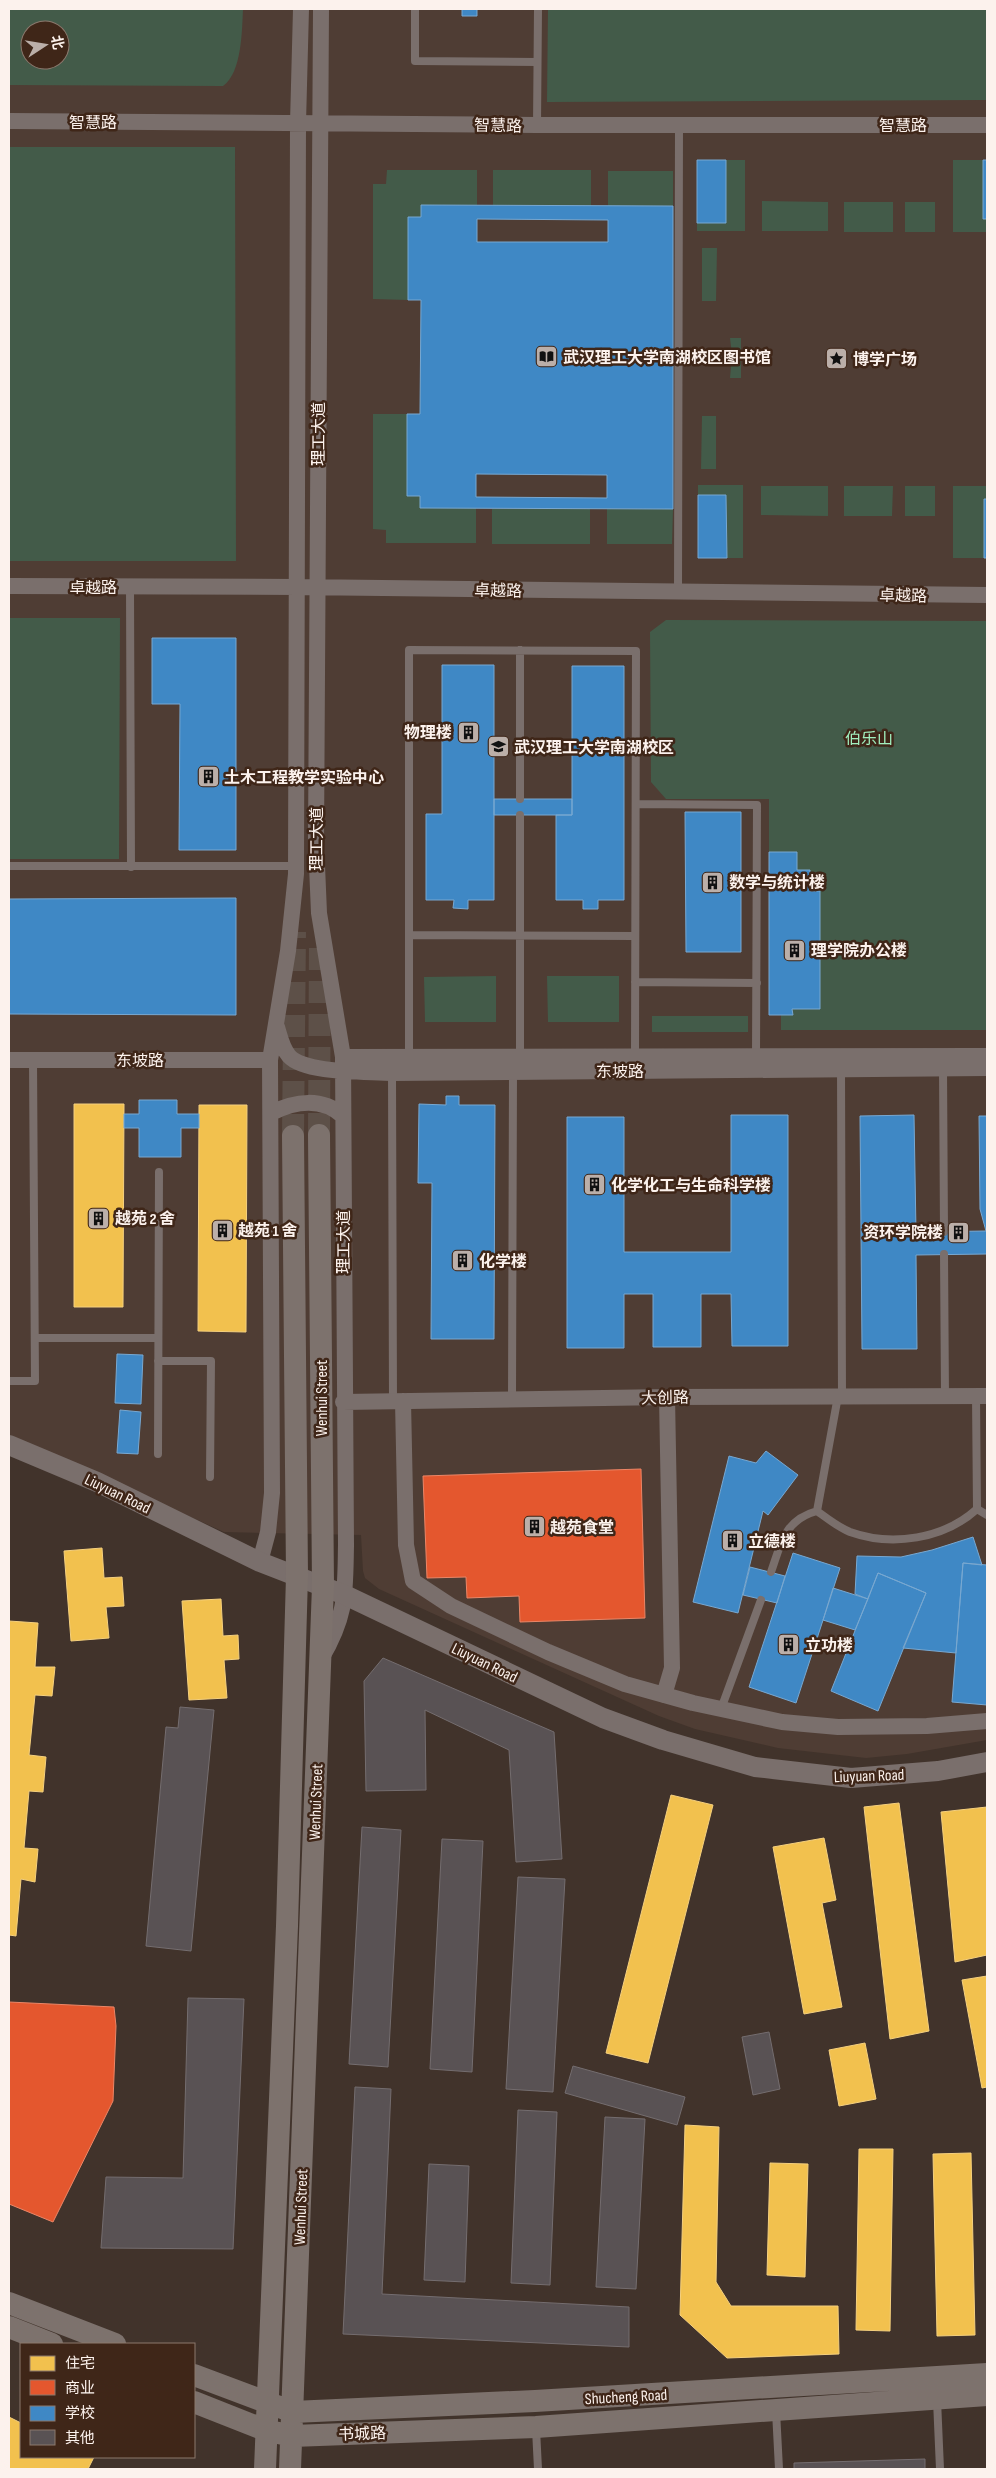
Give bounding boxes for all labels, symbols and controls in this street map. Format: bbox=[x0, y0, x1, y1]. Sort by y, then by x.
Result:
north arrow bbox=[20, 20, 70, 70]
text: 北 bbox=[47, 34, 67, 51]
street label: 智慧路 bbox=[69, 114, 117, 133]
street label: 智慧路 bbox=[474, 117, 522, 136]
street label: 智慧路 bbox=[879, 117, 927, 136]
library icon: 武汉理工大学南湖校区图书馆 bbox=[535, 345, 559, 369]
place icon: 博学广场 bbox=[825, 347, 849, 371]
place label: 武汉理工大学南湖校区图书馆 bbox=[563, 348, 771, 368]
place label: 博学广场 bbox=[853, 350, 917, 370]
street label: 理工大道 bbox=[310, 402, 329, 466]
street label: 卓越路 bbox=[69, 579, 117, 598]
street label: 卓越路 bbox=[474, 582, 522, 601]
street label: 卓越路 bbox=[879, 587, 927, 606]
building icon: 物理楼 bbox=[456, 720, 480, 744]
place label: 物理楼 bbox=[404, 724, 452, 743]
park label: 伯乐山 bbox=[845, 730, 893, 749]
school or university icon: 武汉理工大学南湖校区 bbox=[486, 735, 510, 759]
place label: 武汉理工大学南湖校区 bbox=[514, 738, 674, 758]
building icon: 土木工程教学实验中心 bbox=[196, 765, 220, 789]
place label: 土木工程教学实验中心 bbox=[224, 769, 384, 788]
street label: 理工大道 bbox=[308, 807, 327, 871]
building icon: 数学与统计楼 bbox=[701, 870, 725, 894]
place label: 数学与统计楼 bbox=[729, 874, 825, 893]
building icon: 理学院办公楼 bbox=[783, 938, 807, 962]
place label: 理学院办公楼 bbox=[811, 942, 907, 961]
street label: 东坡路 bbox=[116, 1052, 164, 1071]
street label: 东坡路 bbox=[596, 1063, 644, 1082]
building icon: 化学化工与生命科学楼 bbox=[583, 1173, 607, 1197]
place label: 化学化工与生命科学楼 bbox=[611, 1176, 771, 1196]
building icon: 越苑 2 舍 bbox=[87, 1206, 111, 1230]
place label: 越苑 2 舍 bbox=[115, 1209, 175, 1229]
street label: 理工大道 bbox=[335, 1210, 354, 1274]
building icon: 越苑 1 舍 bbox=[210, 1218, 234, 1242]
building icon: 资环学院楼 bbox=[947, 1220, 971, 1244]
place label: 越苑 1 舍 bbox=[238, 1221, 297, 1241]
place label: 资环学院楼 bbox=[863, 1224, 943, 1243]
building icon: 化学楼 bbox=[451, 1249, 475, 1273]
place label: 化学楼 bbox=[479, 1252, 527, 1272]
street label: Wenhui Street bbox=[313, 1360, 332, 1436]
street label: 大创路 bbox=[641, 1389, 689, 1408]
street label: Liuyuan Road bbox=[81, 1470, 153, 1518]
building icon: 越苑食堂 bbox=[522, 1515, 546, 1539]
place label: 越苑食堂 bbox=[550, 1518, 614, 1538]
building icon: 立德楼 bbox=[720, 1529, 744, 1553]
place label: 立德楼 bbox=[748, 1532, 796, 1552]
building icon: 立功楼 bbox=[777, 1633, 801, 1657]
place label: 立功楼 bbox=[805, 1637, 853, 1656]
street label: Liuyuan Road bbox=[448, 1639, 520, 1687]
street label: Wenhui Street bbox=[306, 1764, 327, 1840]
street label: Liuyuan Road bbox=[833, 1766, 905, 1787]
street label: Wenhui Street bbox=[291, 2169, 312, 2245]
legend bbox=[20, 2343, 195, 2458]
text: 住宅 bbox=[65, 2354, 95, 2373]
text: 商业 bbox=[65, 2379, 95, 2398]
street label: Shucheng Road bbox=[584, 2386, 668, 2409]
text: 学校 bbox=[65, 2404, 95, 2423]
street label: 书城路 bbox=[338, 2424, 386, 2445]
text: 其他 bbox=[65, 2429, 95, 2448]

